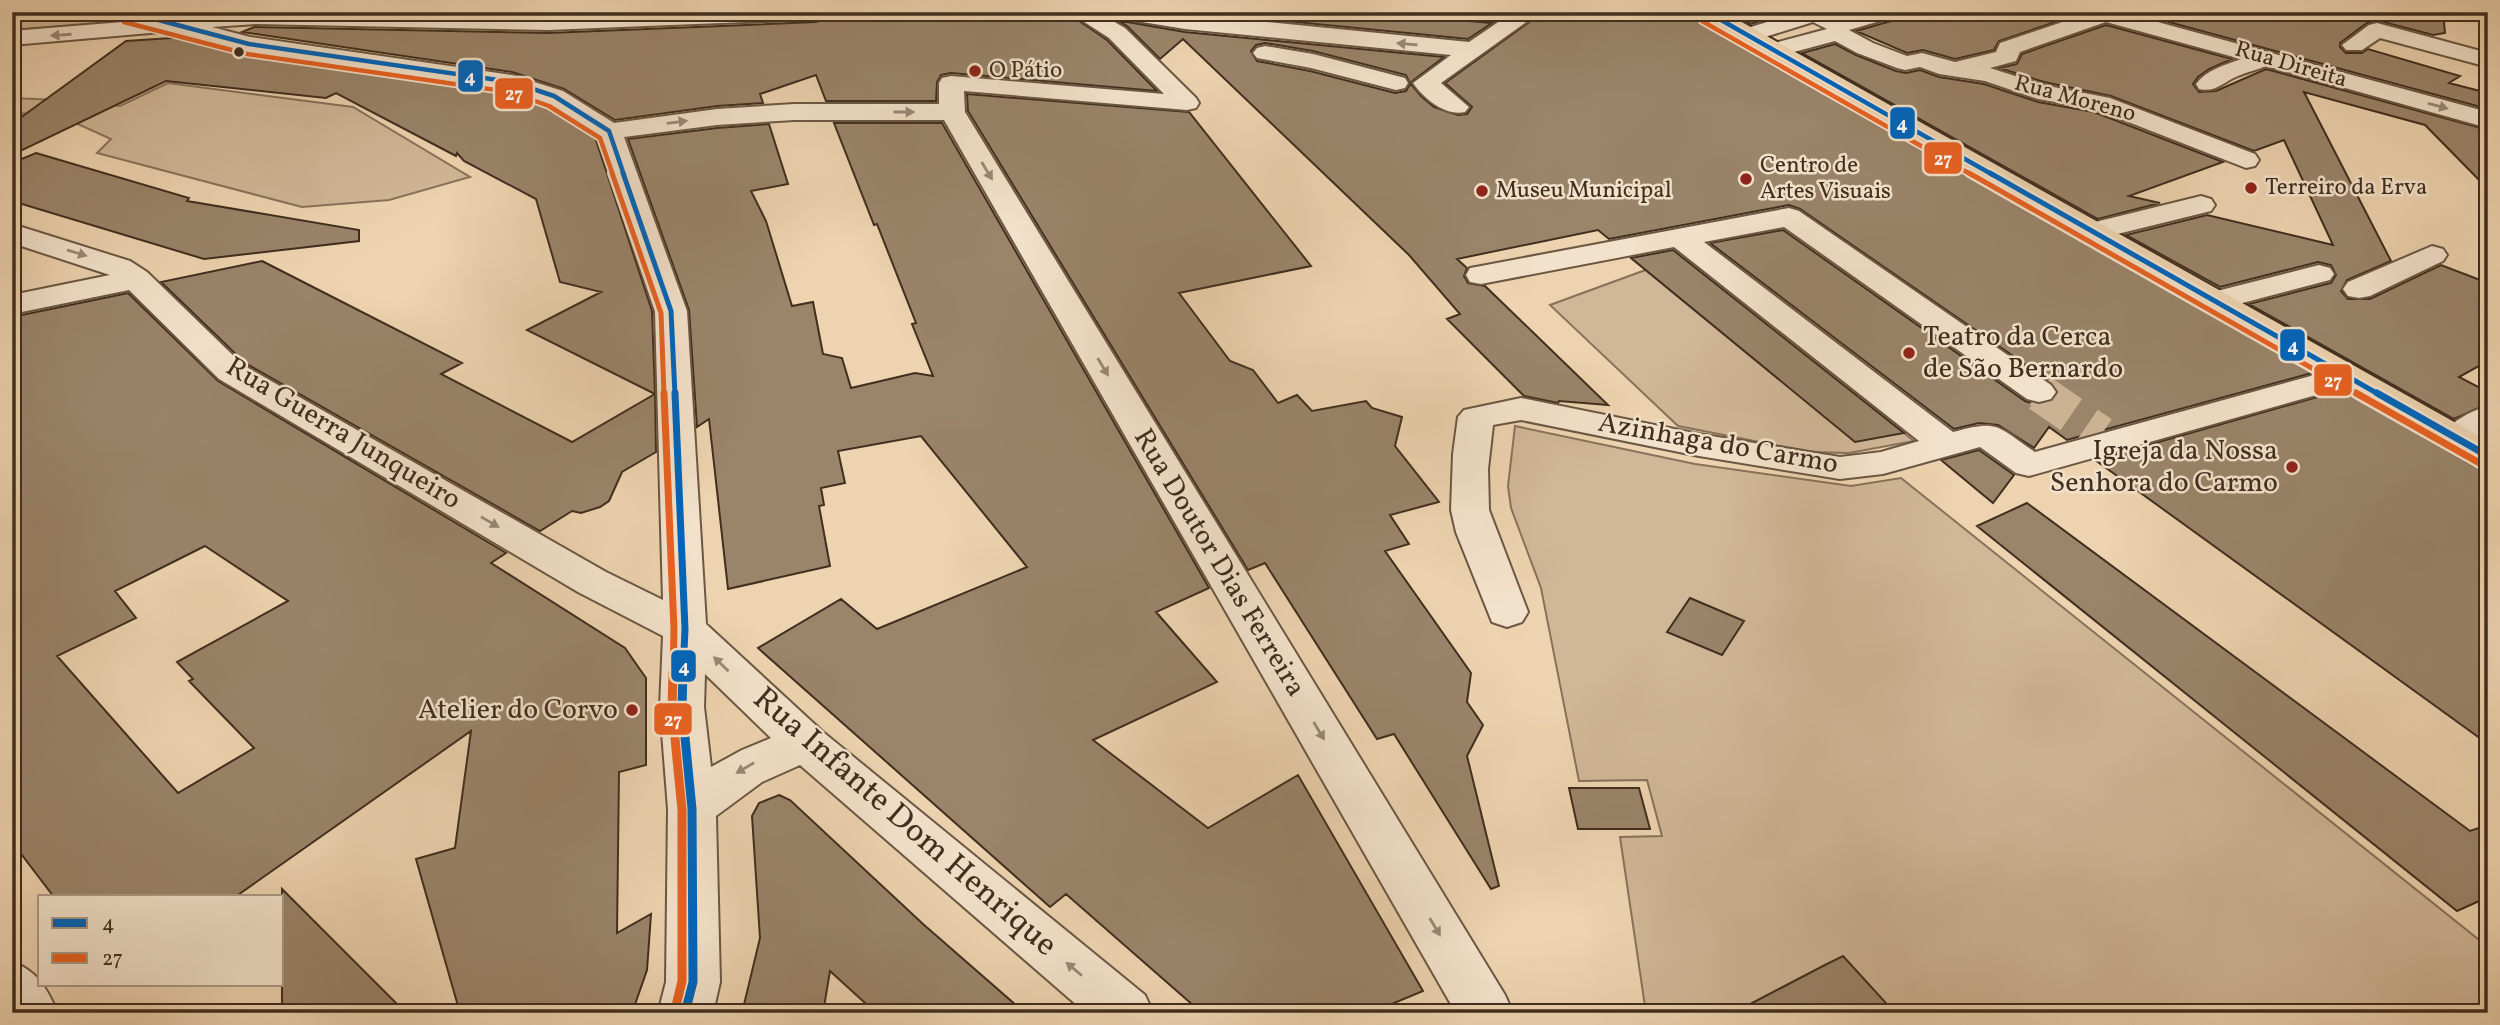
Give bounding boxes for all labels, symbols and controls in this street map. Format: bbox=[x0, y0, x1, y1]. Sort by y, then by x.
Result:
one-way arrow bbox=[50, 29, 72, 40]
street label: Rua Direita bbox=[2231, 34, 2351, 96]
one-way arrow bbox=[1396, 38, 1418, 49]
unlabelled marker bbox=[232, 45, 246, 59]
place label: O Pátio bbox=[989, 55, 1062, 87]
line badge: 4 bbox=[457, 59, 484, 93]
marker: O Pátio bbox=[967, 63, 983, 79]
text: 4 bbox=[464, 65, 476, 91]
street label: Rua Moreno bbox=[2011, 67, 2139, 131]
line badge: 27 bbox=[494, 77, 534, 110]
text: 27 bbox=[505, 82, 523, 108]
one-way arrow bbox=[2427, 101, 2449, 112]
one-way arrow bbox=[893, 106, 915, 118]
line badge: 4 bbox=[1889, 106, 1916, 140]
text: 4 bbox=[1896, 112, 1908, 138]
one-way arrow bbox=[666, 117, 688, 128]
line badge: 27 bbox=[1923, 141, 1963, 175]
text: 27 bbox=[1934, 147, 1952, 173]
place label: Centro de Artes Visuais bbox=[1760, 150, 1891, 208]
one-way arrow bbox=[981, 161, 993, 181]
marker: Centro de Artes Visuais bbox=[1738, 171, 1754, 187]
place label: Terreiro da Erva bbox=[2265, 172, 2427, 204]
place label: Museu Municipal bbox=[1496, 175, 1672, 207]
marker: Terreiro da Erva bbox=[2243, 180, 2259, 196]
marker: Museu Municipal bbox=[1474, 183, 1490, 199]
one-way arrow bbox=[67, 249, 88, 259]
place label: Teatro da Cerca de São Bernardo bbox=[1923, 318, 2123, 389]
line badge: 4 bbox=[2279, 328, 2306, 362]
text: 4 bbox=[2287, 334, 2299, 360]
marker: Teatro da Cerca de São Bernardo bbox=[1901, 345, 1917, 361]
street label: Rua Guerra Junqueiro bbox=[218, 348, 468, 520]
one-way arrow bbox=[1097, 357, 1110, 376]
line badge: 27 bbox=[2313, 363, 2353, 397]
text: 27 bbox=[2324, 369, 2342, 395]
street label: Azinhaga do Carmo bbox=[1595, 404, 1841, 484]
street label: Rua Doutor Dias Ferreira bbox=[1123, 422, 1315, 704]
place label: Igreja da Nossa Senhora do Carmo bbox=[2050, 432, 2278, 503]
marker: Igreja da Nossa Senhora do Carmo bbox=[2284, 459, 2300, 475]
one-way arrow bbox=[480, 516, 499, 529]
line badge: 4 bbox=[670, 649, 697, 683]
text: 4 bbox=[678, 655, 690, 681]
one-way arrow bbox=[713, 657, 730, 673]
street label: Rua Infante Dom Henrique bbox=[742, 678, 1066, 968]
place label: Atelier do Corvo bbox=[418, 691, 618, 730]
marker: Atelier do Corvo bbox=[624, 702, 640, 718]
line badge: 27 bbox=[653, 702, 693, 736]
text: 27 bbox=[664, 708, 682, 734]
one-way arrow bbox=[1313, 721, 1326, 740]
one-way arrow bbox=[735, 762, 754, 774]
legend bbox=[38, 895, 284, 986]
text: 4 bbox=[102, 910, 115, 939]
one-way arrow bbox=[1429, 917, 1442, 936]
text: 27 bbox=[102, 945, 123, 974]
one-way arrow bbox=[1065, 962, 1082, 977]

